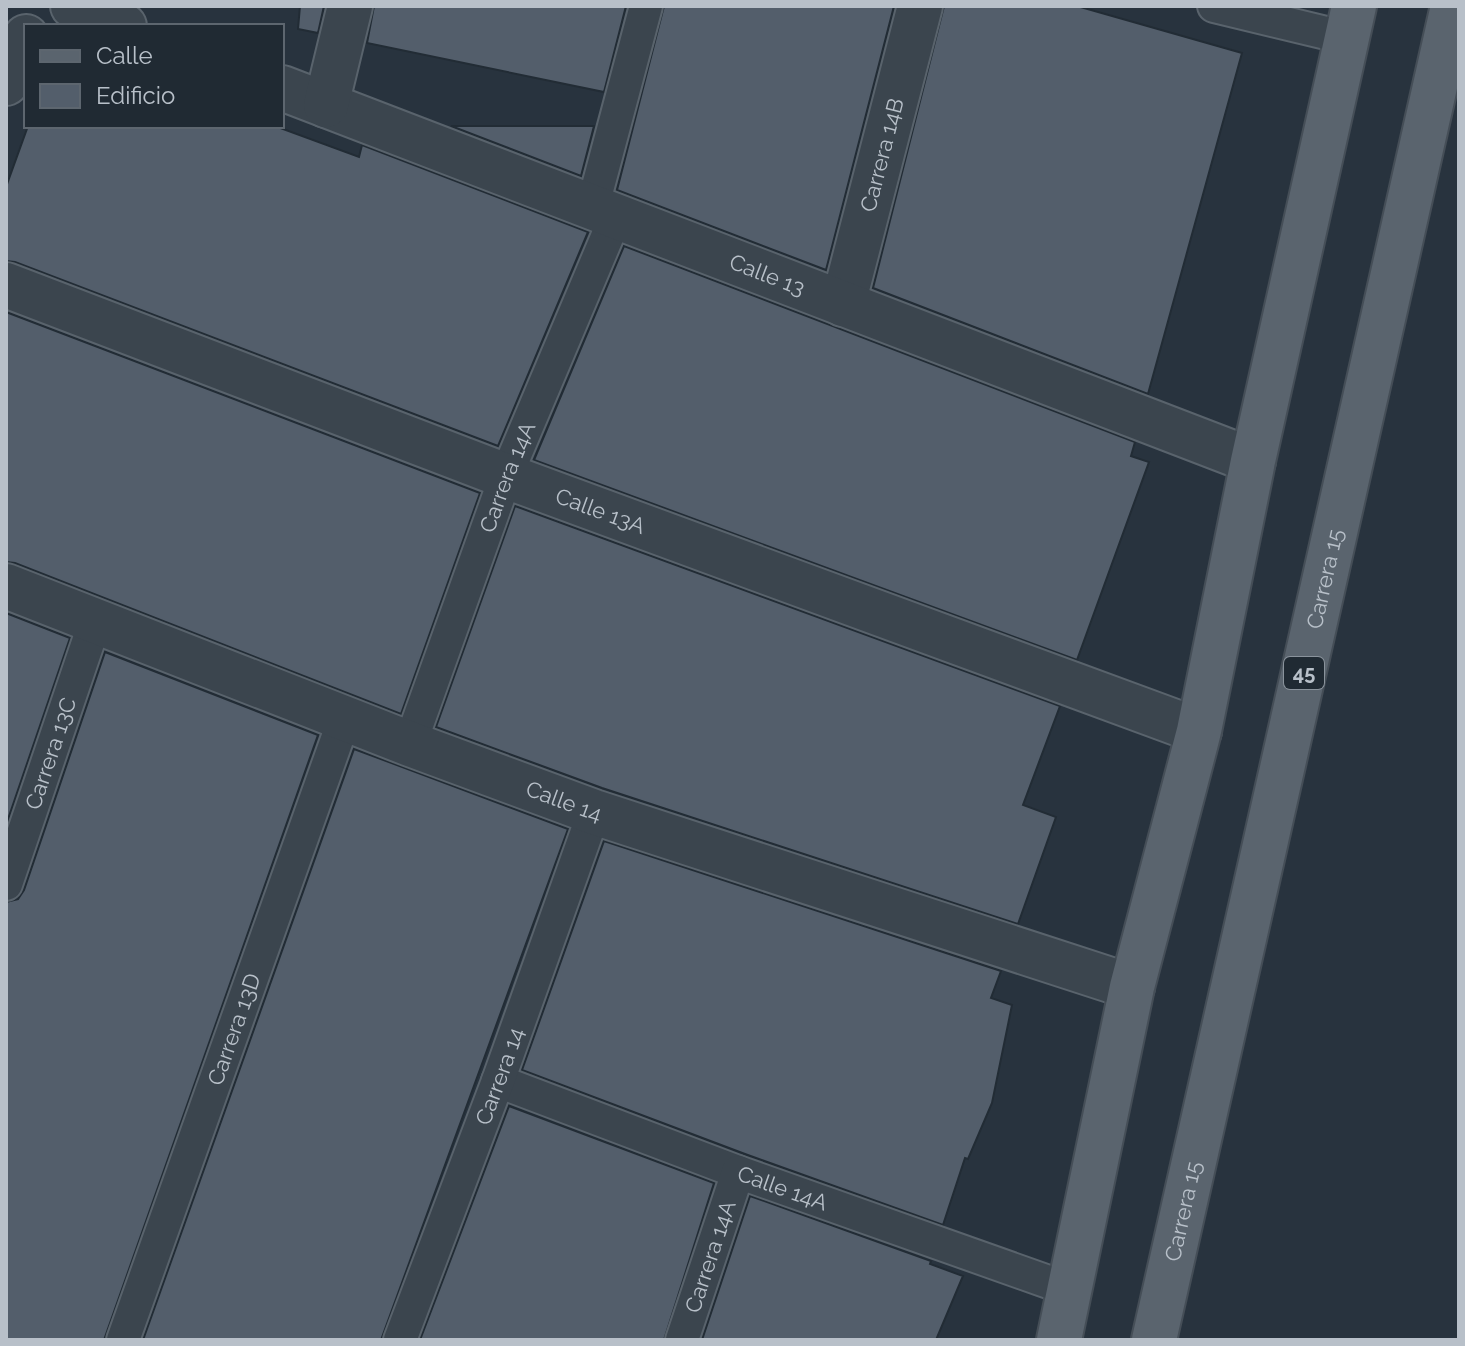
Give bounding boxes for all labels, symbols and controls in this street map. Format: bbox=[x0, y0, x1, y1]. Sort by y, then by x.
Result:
legend bbox=[24, 24, 284, 128]
text: Calle bbox=[96, 41, 153, 70]
text: Edificio bbox=[96, 81, 175, 110]
street label: Carrera 14B bbox=[854, 95, 909, 215]
street label: Calle 13 bbox=[726, 248, 809, 301]
street label: Carrera 14A bbox=[474, 418, 541, 536]
street label: Calle 13A bbox=[552, 482, 649, 539]
street label: Carrera 15 bbox=[1301, 526, 1348, 631]
road number: 45 bbox=[1284, 657, 1324, 689]
street label: Carrera 13C bbox=[19, 694, 81, 813]
street label: Calle 14 bbox=[522, 775, 605, 827]
street label: Carrera 13D bbox=[202, 970, 266, 1089]
street label: Carrera 14 bbox=[470, 1024, 529, 1128]
street label: Carrera 15 bbox=[1159, 1159, 1207, 1264]
street label: Calle 14A bbox=[734, 1160, 831, 1216]
street label: Carrera 14A bbox=[679, 1197, 741, 1316]

